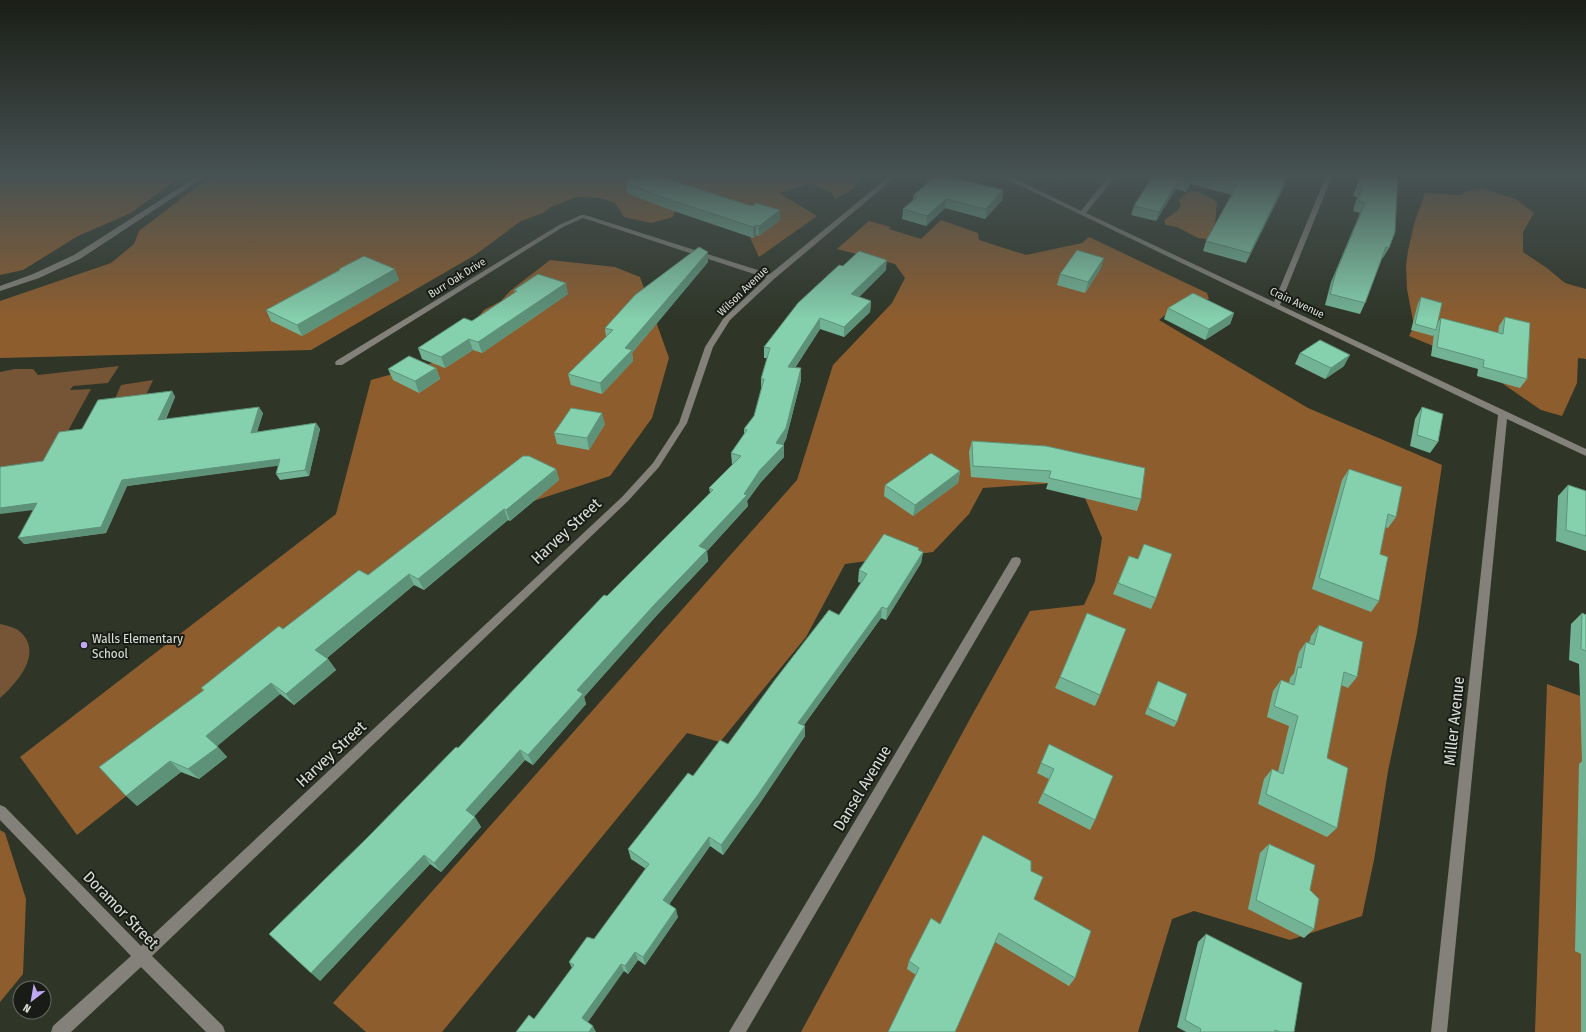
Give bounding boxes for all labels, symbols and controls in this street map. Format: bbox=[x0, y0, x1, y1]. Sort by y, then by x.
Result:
street label: Burr Oak Drive bbox=[426, 255, 488, 301]
street label: Wilson Avenue bbox=[715, 263, 771, 319]
street label: Crain Avenue bbox=[1268, 285, 1326, 321]
street label: Harvey Street bbox=[527, 493, 605, 568]
place label: Walls Elementary School bbox=[92, 631, 183, 661]
marker: Walls Elementary School bbox=[79, 640, 89, 650]
street label: Miller Avenue bbox=[1440, 676, 1468, 766]
street label: Harvey Street bbox=[292, 716, 370, 791]
street label: Dansel Avenue bbox=[829, 742, 895, 834]
street label: Doramor Street bbox=[79, 867, 163, 953]
north arrow bbox=[12, 980, 52, 1020]
text: N bbox=[21, 1001, 33, 1015]

